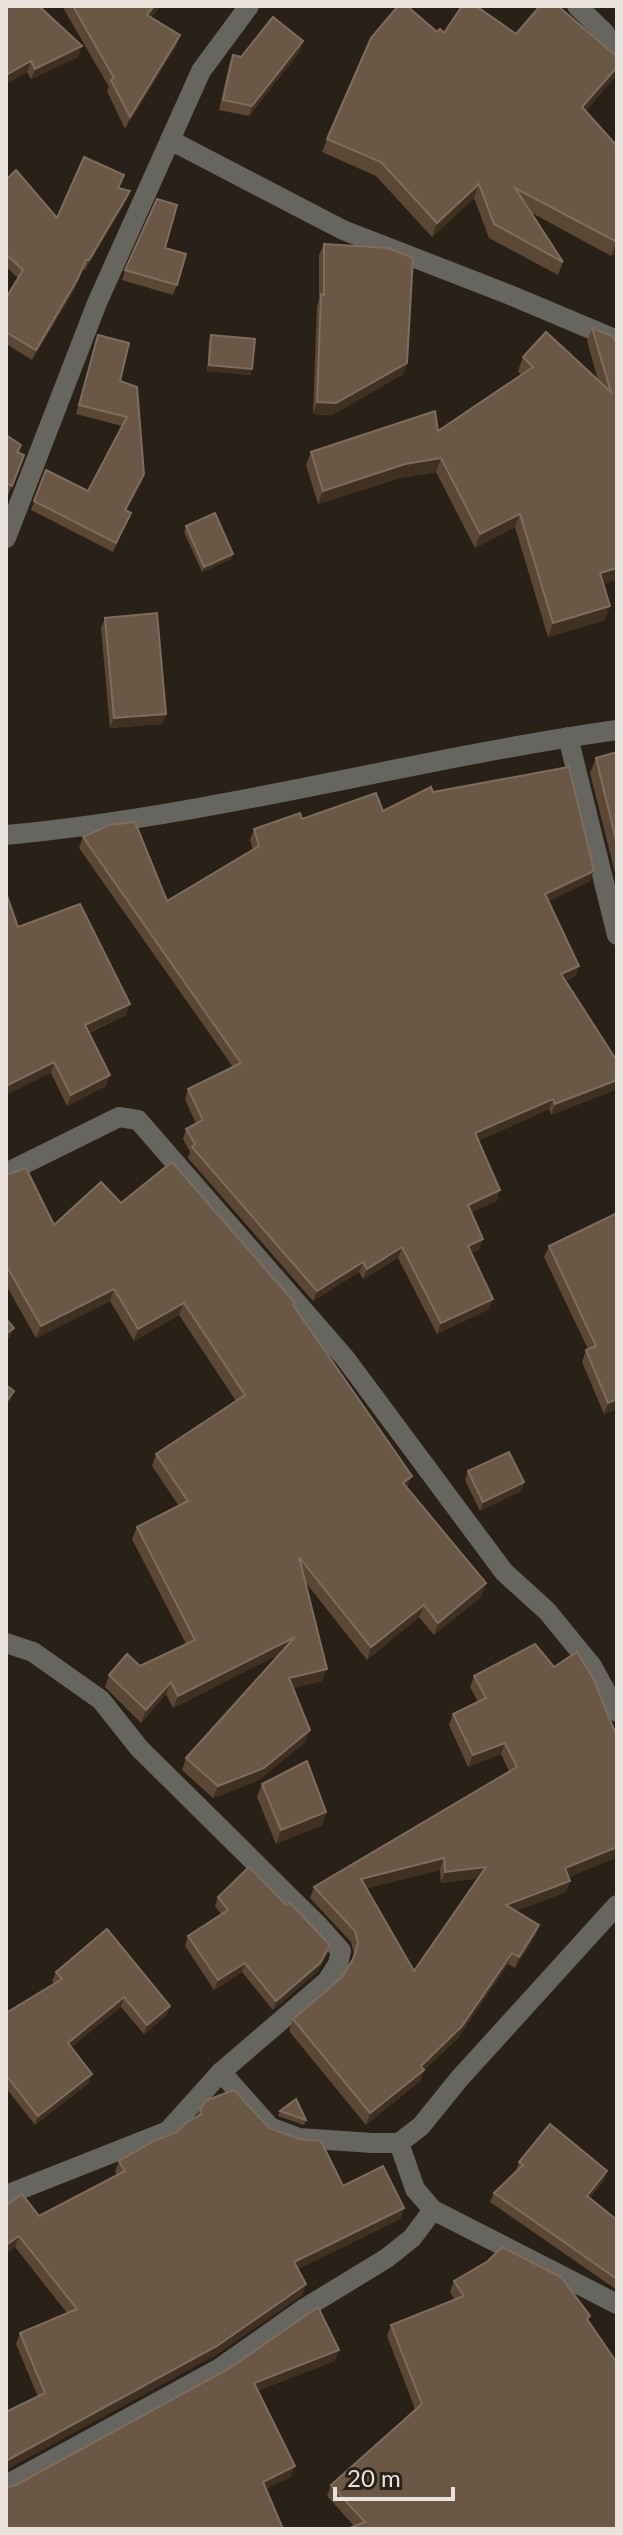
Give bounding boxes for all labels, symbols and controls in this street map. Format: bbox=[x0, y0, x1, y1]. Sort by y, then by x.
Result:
scale bar bbox=[335, 2451, 453, 2501]
text: 20 m bbox=[347, 2463, 401, 2492]

